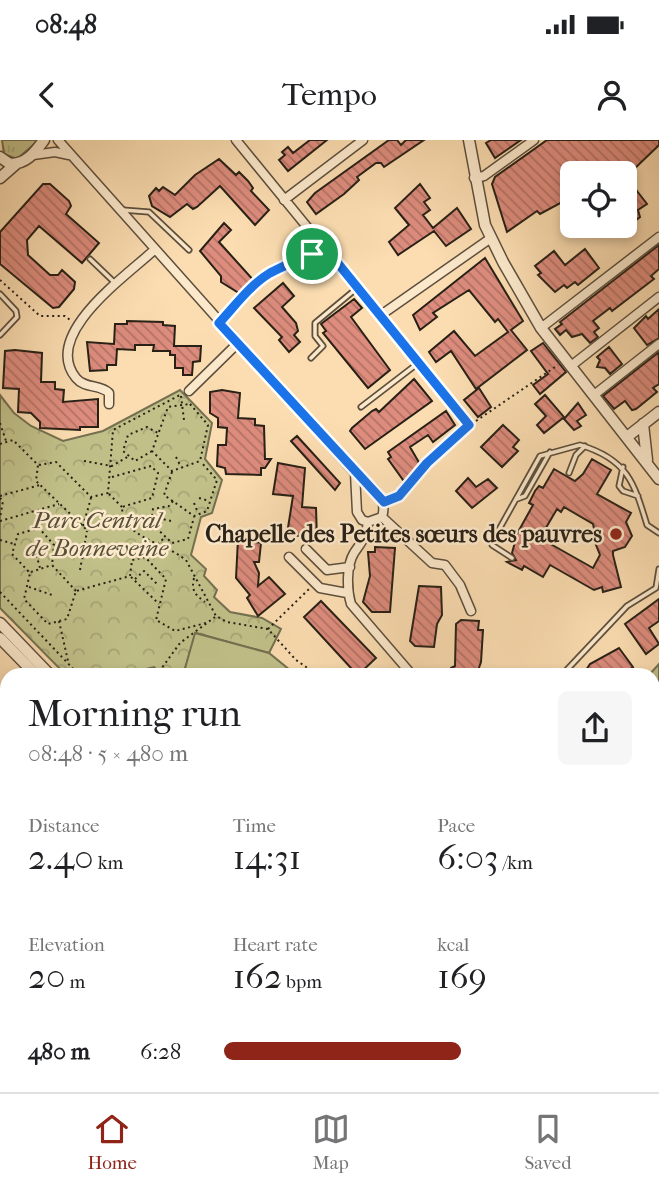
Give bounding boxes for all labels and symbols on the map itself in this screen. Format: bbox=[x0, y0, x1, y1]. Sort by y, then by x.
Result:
pin bbox=[282, 224, 342, 284]
park label: Parc Central de Bonneveine bbox=[26, 506, 170, 562]
place label: Chapelle des Petites sœurs des pauvres bbox=[205, 520, 602, 548]
marker: Chapelle des Petites sœurs des pauvres bbox=[608, 526, 624, 542]

